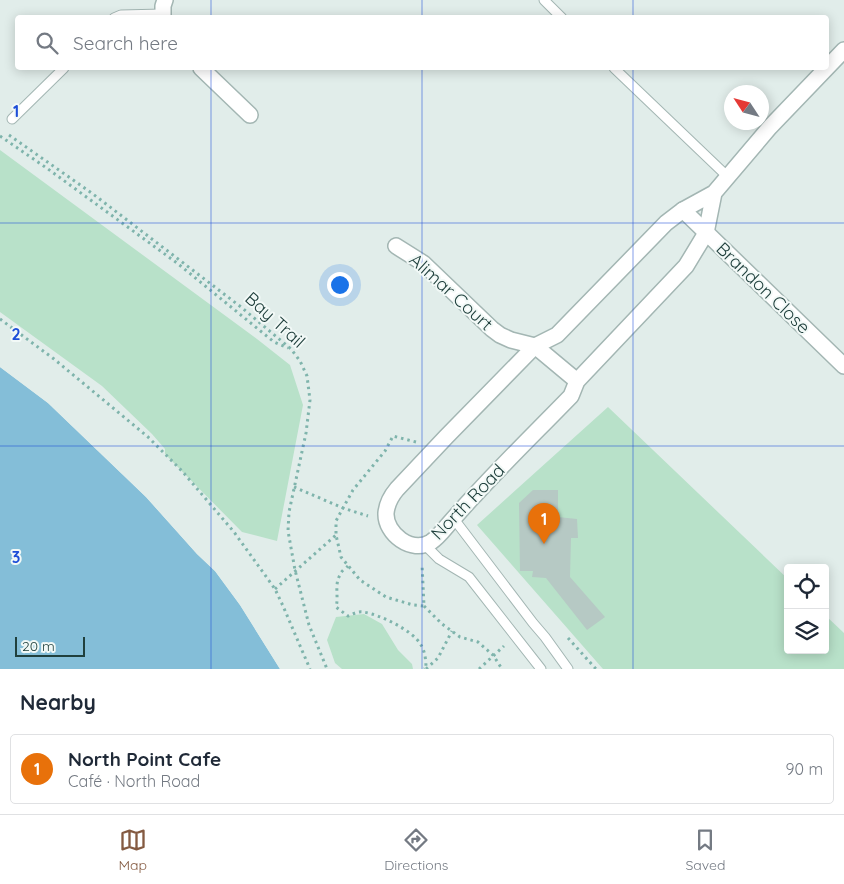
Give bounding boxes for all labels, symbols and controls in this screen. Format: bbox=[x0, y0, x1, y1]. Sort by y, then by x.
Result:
search box bbox=[15, 15, 829, 70]
icon: search bbox=[33, 29, 61, 57]
text: Search here bbox=[73, 31, 178, 55]
north arrow bbox=[724, 85, 769, 130]
text: 1 bbox=[13, 101, 19, 121]
street label: Brandon Close bbox=[711, 237, 815, 338]
street label: Alimar Court bbox=[405, 248, 498, 335]
your location bbox=[327, 272, 353, 298]
street label: Bay Trail bbox=[240, 287, 310, 353]
text: 2 bbox=[11, 324, 21, 344]
street label: North Road bbox=[426, 459, 510, 544]
pin: 1 bbox=[528, 503, 560, 544]
text: 3 bbox=[12, 547, 20, 567]
map controls bbox=[784, 564, 829, 654]
button: locate bbox=[784, 564, 829, 609]
button: layers bbox=[784, 609, 829, 654]
scale bar bbox=[15, 634, 85, 657]
text: 20 m bbox=[22, 637, 55, 655]
text: Nearby bbox=[20, 689, 96, 715]
text: North Point Cafe bbox=[68, 747, 221, 771]
text: 1 bbox=[34, 759, 40, 779]
text: 90 m bbox=[786, 759, 823, 779]
text: Café · North Road bbox=[68, 771, 200, 791]
tab: Map bbox=[119, 826, 147, 874]
tab: Directions bbox=[384, 826, 448, 874]
tab: Saved bbox=[685, 826, 725, 874]

